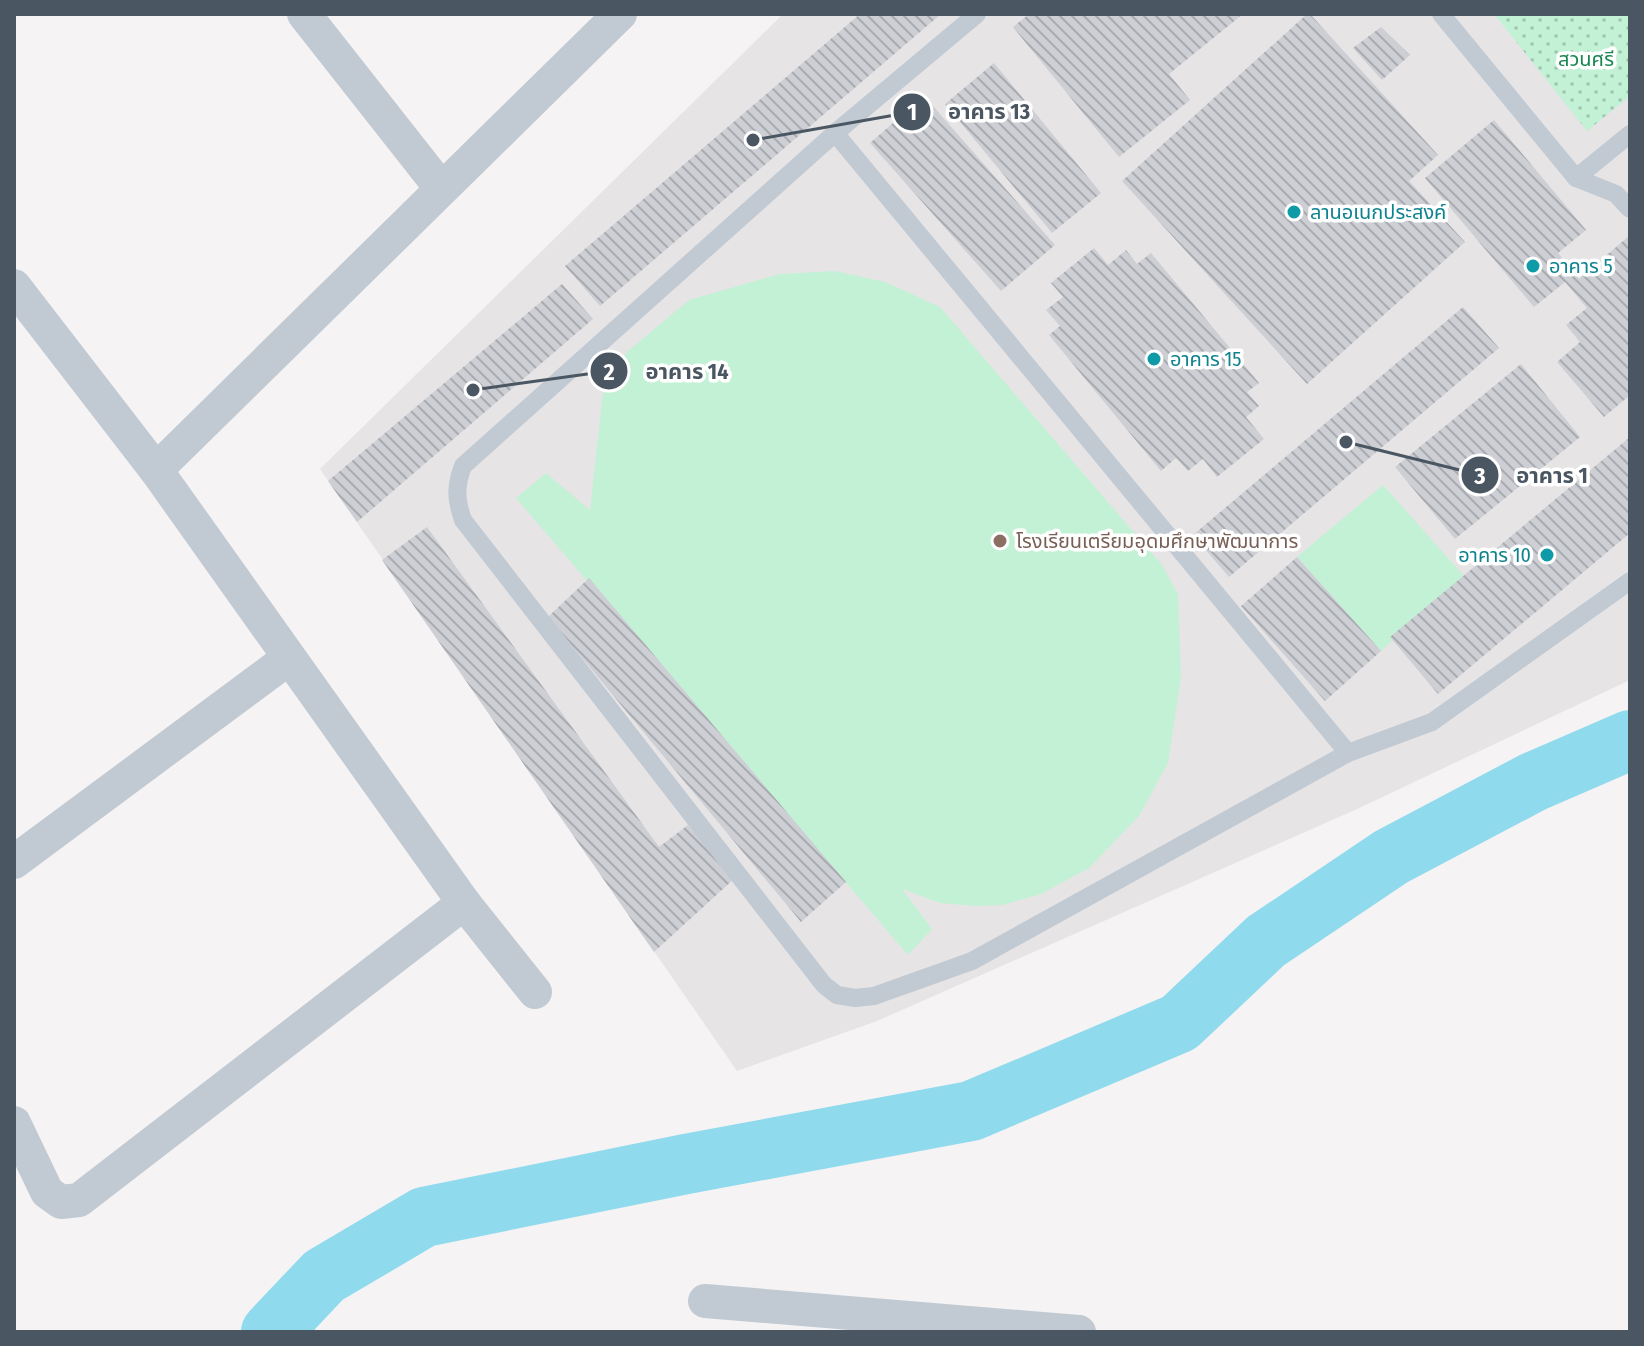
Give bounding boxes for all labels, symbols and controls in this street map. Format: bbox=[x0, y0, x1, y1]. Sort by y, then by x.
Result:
park label: สวนศรี bbox=[1558, 47, 1614, 71]
callout: อาคาร 13 bbox=[892, 89, 1047, 135]
text: 1 bbox=[907, 98, 917, 126]
text: อาคาร 13 bbox=[948, 98, 1030, 125]
place label: ลานอเนกประสงค์ bbox=[1310, 200, 1446, 224]
marker: ลานอเนกประสงค์ bbox=[1285, 203, 1303, 221]
place label: อาคาร 5 bbox=[1549, 254, 1613, 278]
marker: อาคาร 5 bbox=[1524, 257, 1542, 275]
place label: อาคาร 15 bbox=[1170, 347, 1241, 371]
callout: อาคาร 14 bbox=[589, 348, 744, 394]
marker: อาคาร 15 bbox=[1145, 350, 1163, 368]
text: 2 bbox=[602, 358, 615, 386]
text: อาคาร 14 bbox=[646, 358, 728, 385]
callout: อาคาร 1 bbox=[1460, 452, 1603, 498]
text: 3 bbox=[1473, 462, 1486, 490]
text: อาคาร 1 bbox=[1516, 462, 1588, 489]
place label: โรงเรียนเตรียมอุดมศึกษาพัฒนาการ bbox=[1016, 529, 1298, 553]
marker: โรงเรียนเตรียมอุดมศึกษาพัฒนาการ bbox=[991, 532, 1009, 550]
place label: อาคาร 10 bbox=[1458, 543, 1531, 567]
marker: อาคาร 10 bbox=[1538, 546, 1556, 564]

